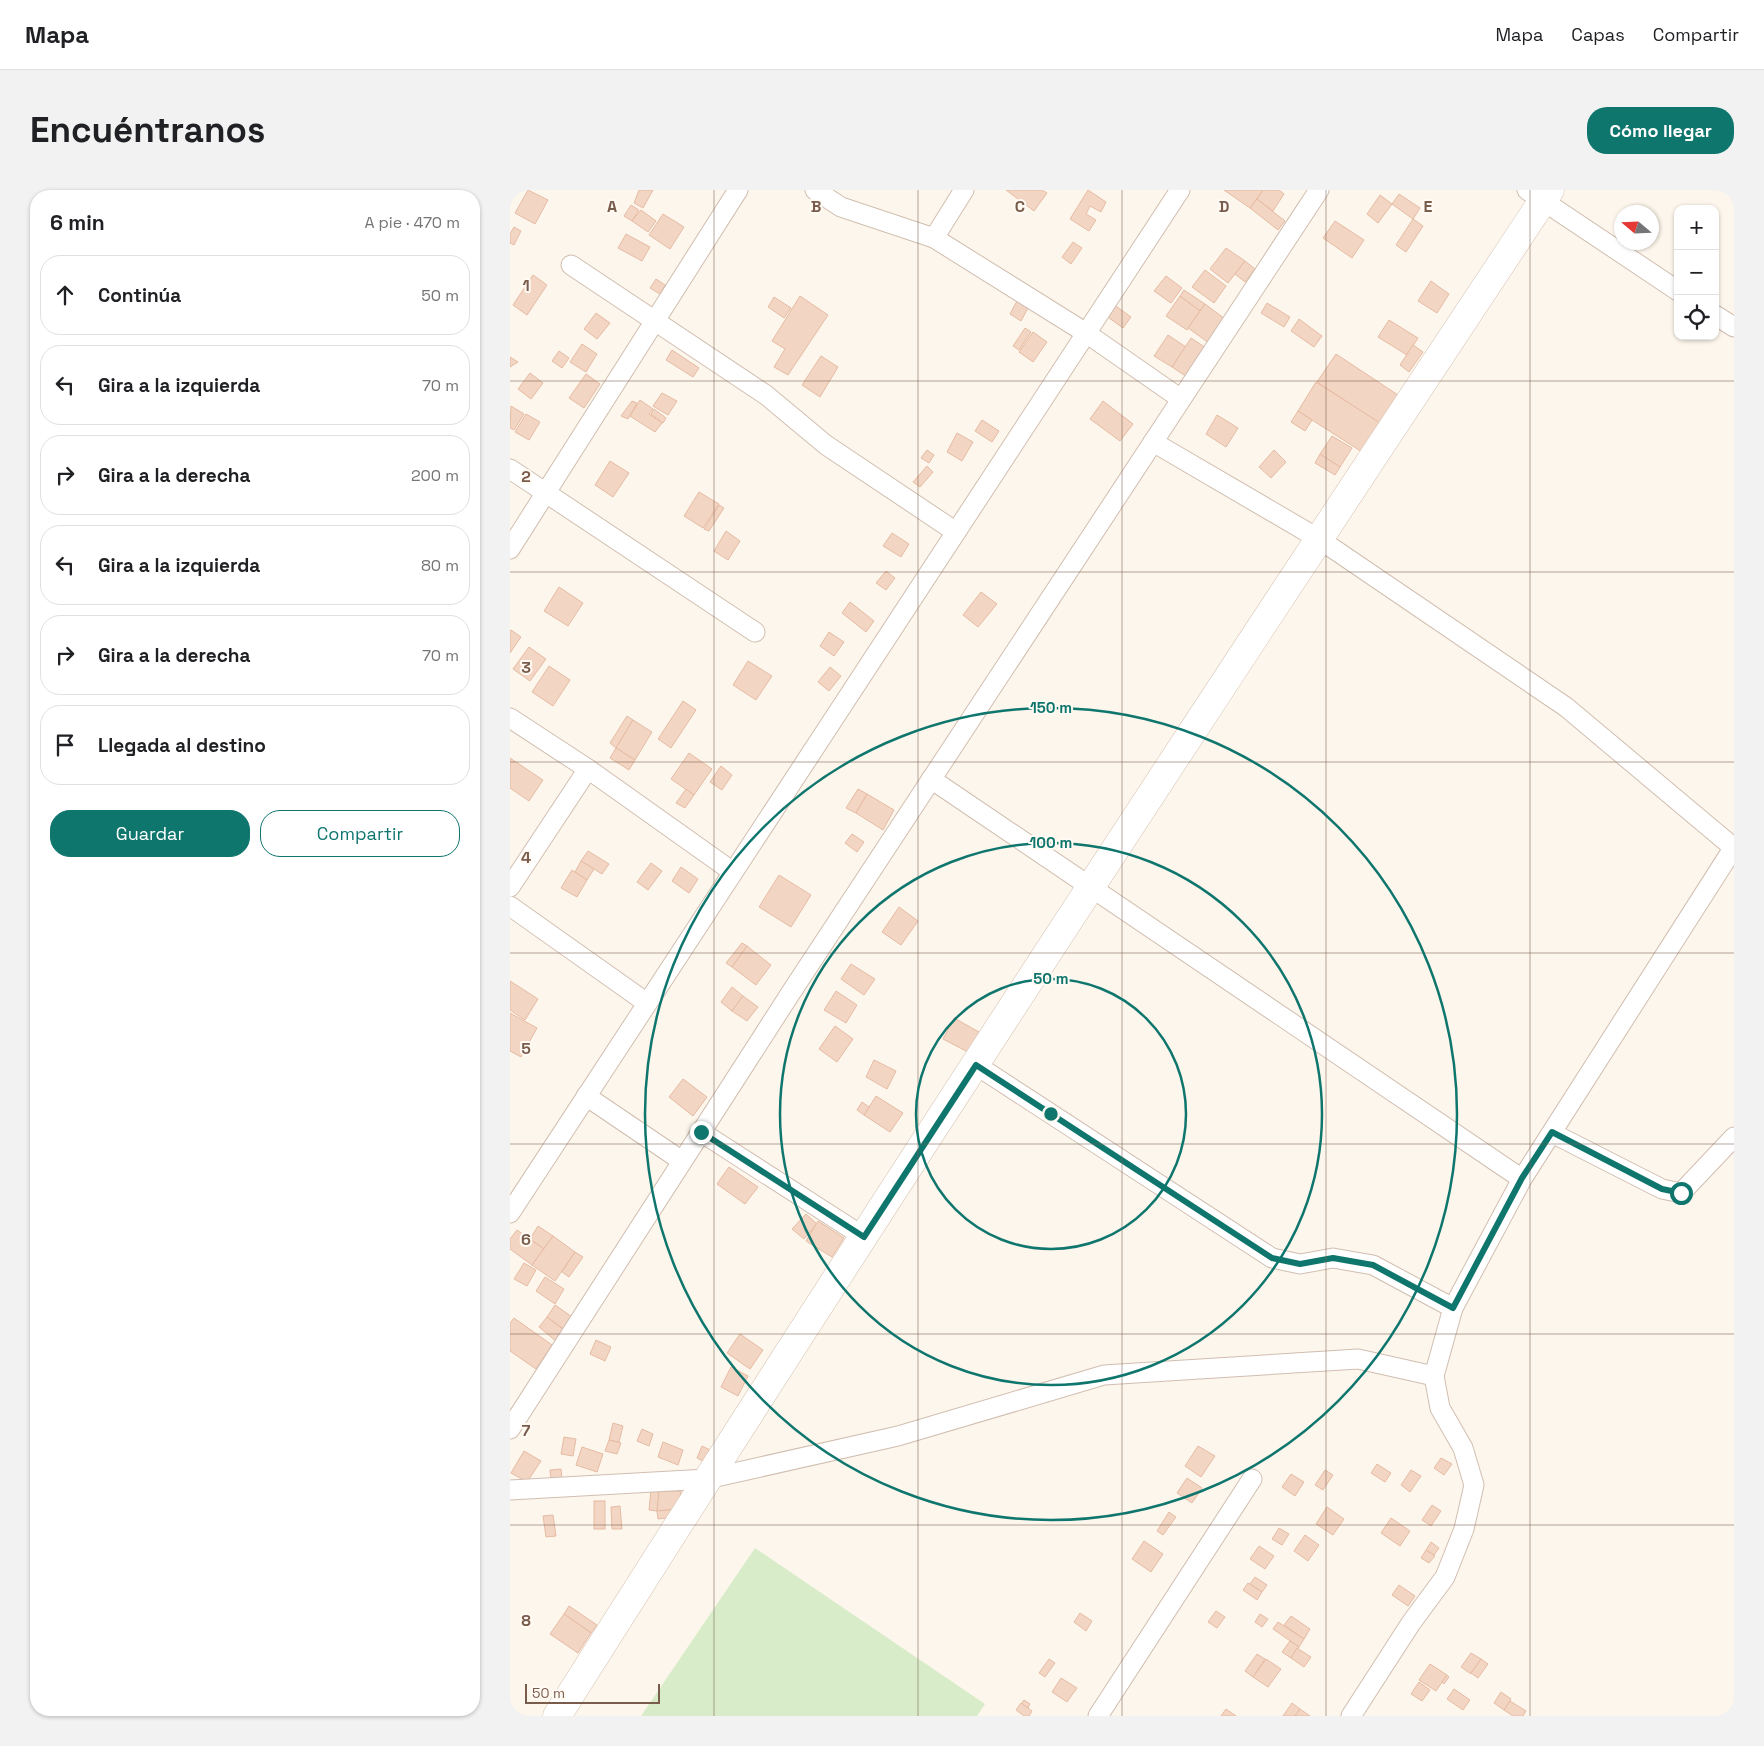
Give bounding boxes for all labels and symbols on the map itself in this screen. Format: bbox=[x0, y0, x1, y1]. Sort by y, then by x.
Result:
text: A bbox=[607, 196, 617, 217]
text: B bbox=[811, 196, 821, 217]
text: C bbox=[1015, 196, 1025, 217]
text: D bbox=[1219, 196, 1229, 217]
text: E bbox=[1424, 196, 1433, 217]
north arrow bbox=[1614, 205, 1659, 250]
text: 1 bbox=[522, 275, 530, 296]
text: 2 bbox=[521, 466, 531, 487]
text: 3 bbox=[521, 657, 531, 678]
text: 150 m bbox=[1030, 698, 1072, 717]
text: 100 m bbox=[1030, 833, 1072, 852]
text: 4 bbox=[521, 847, 531, 868]
text: 50 m bbox=[1033, 969, 1069, 988]
text: 5 bbox=[521, 1038, 531, 1059]
centre of rings bbox=[1042, 1105, 1060, 1123]
route end bbox=[690, 1121, 713, 1144]
route start bbox=[1670, 1182, 1693, 1205]
text: 6 bbox=[521, 1229, 531, 1250]
text: 7 bbox=[522, 1420, 531, 1441]
text: 8 bbox=[521, 1610, 531, 1631]
scale bar bbox=[525, 1681, 660, 1704]

